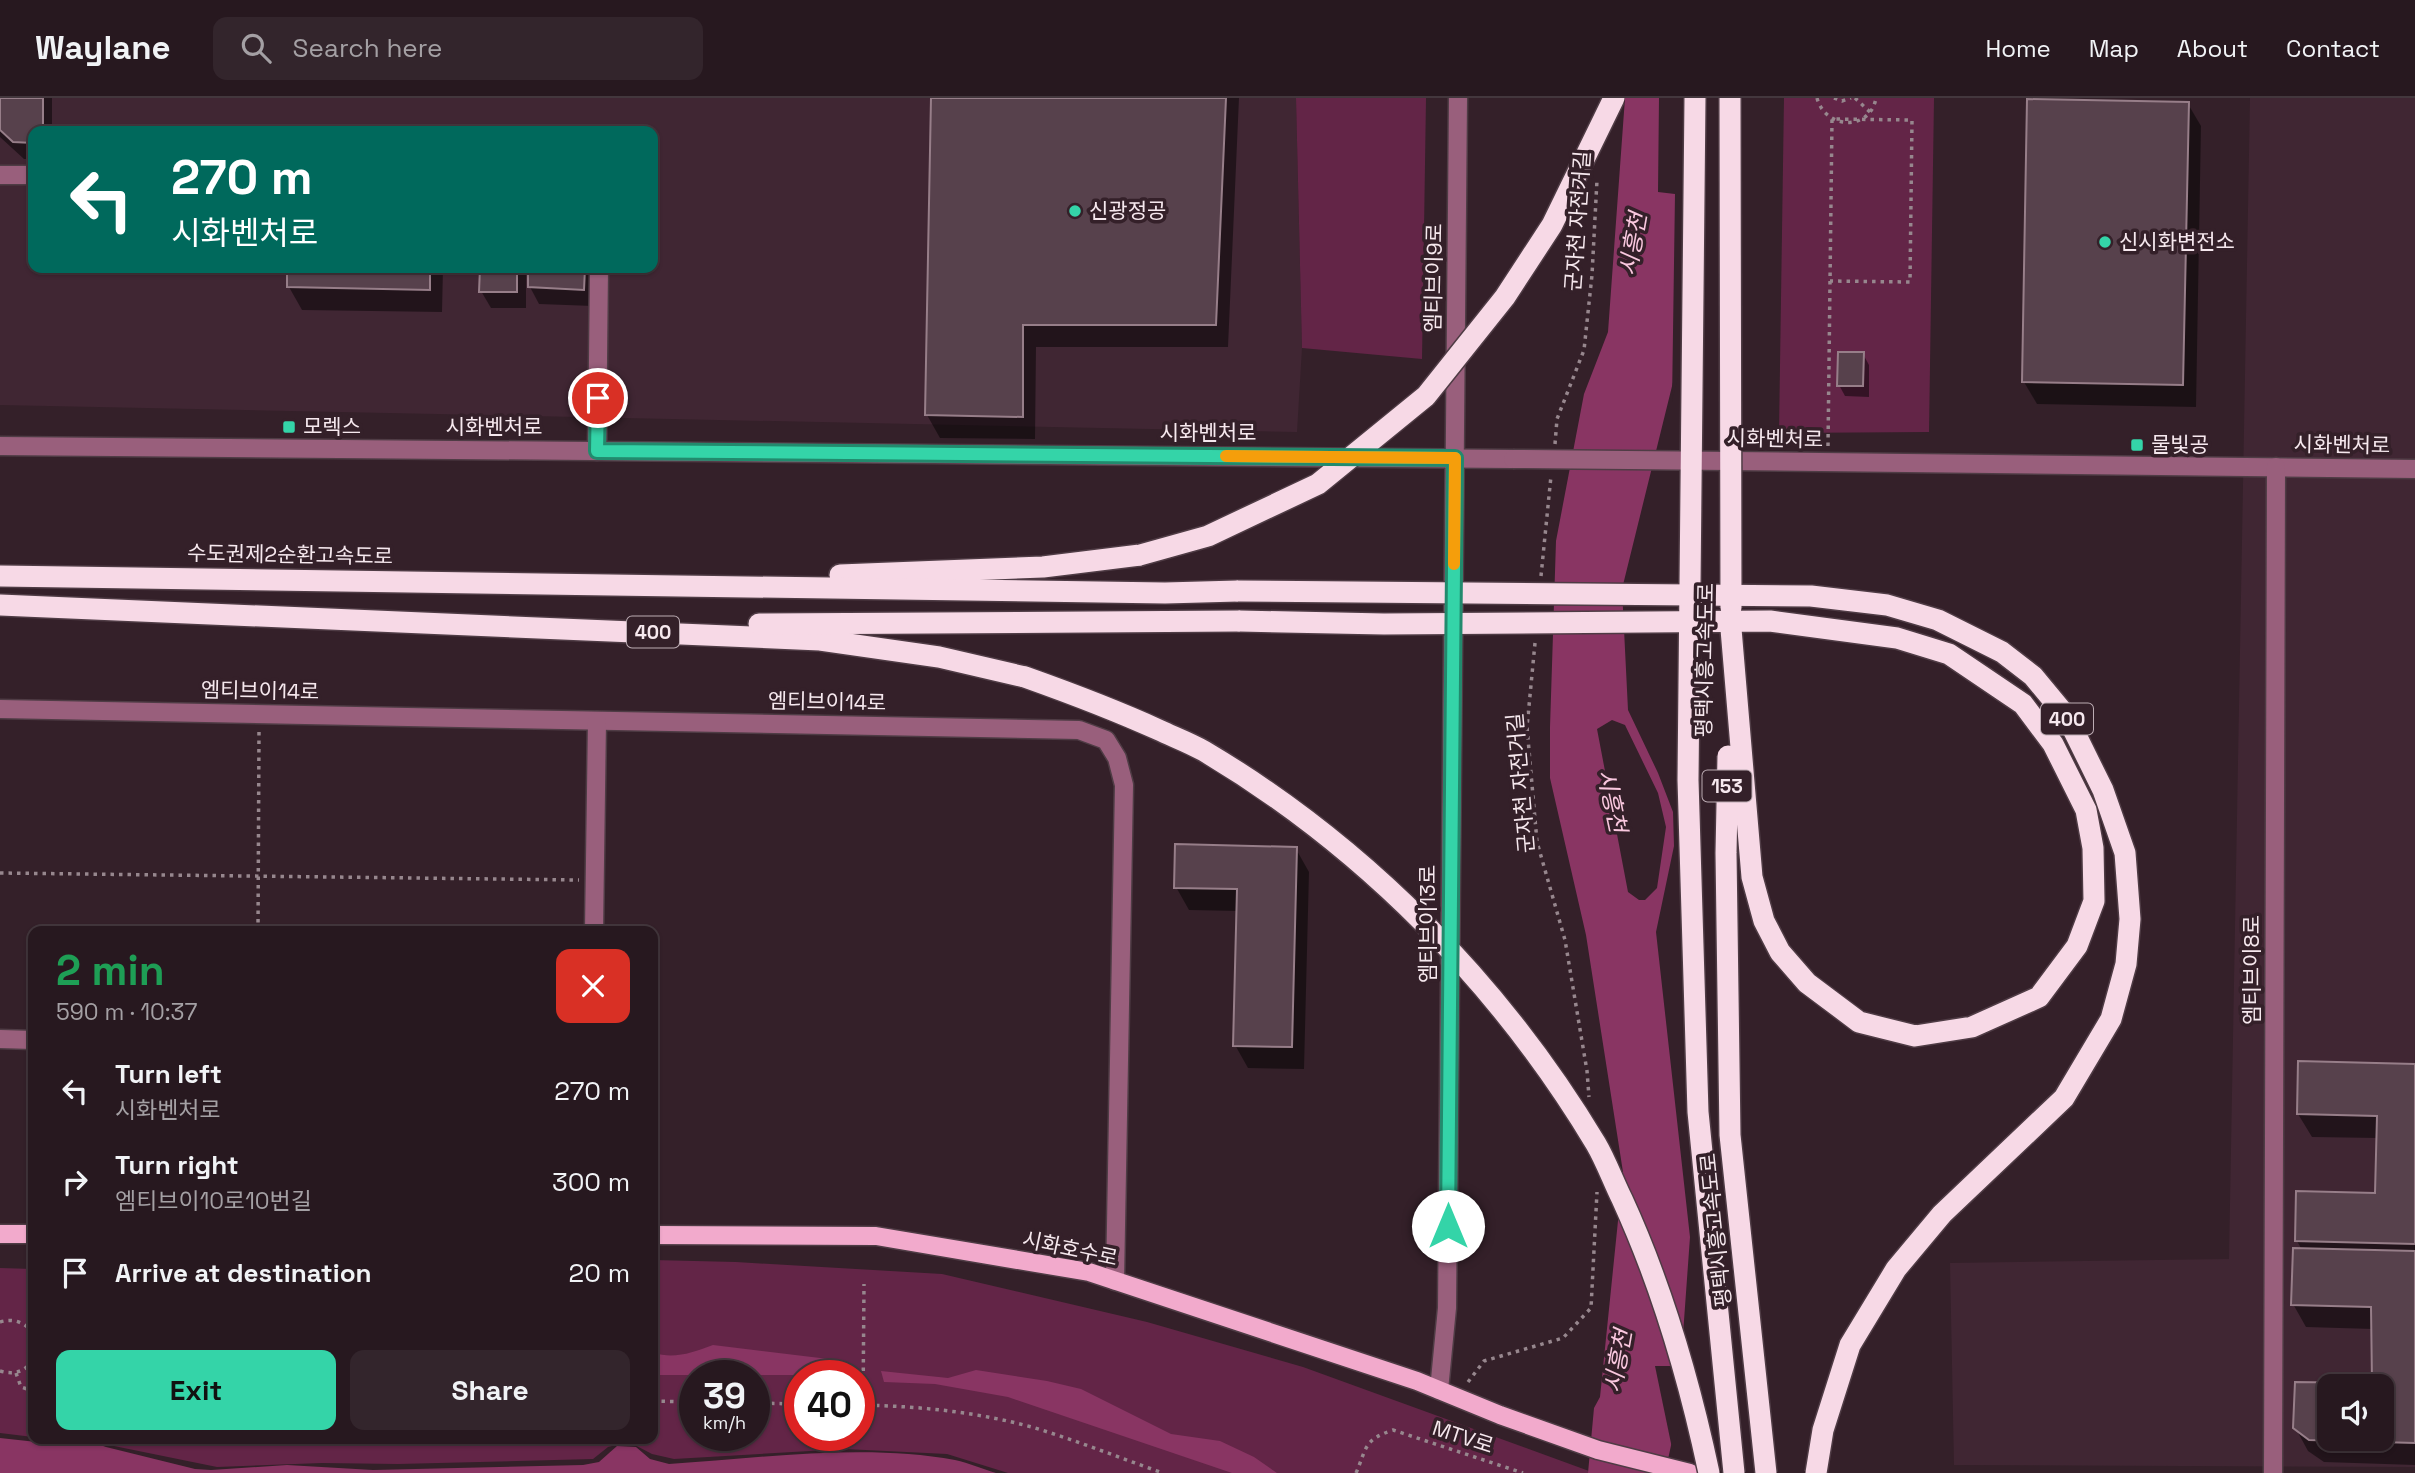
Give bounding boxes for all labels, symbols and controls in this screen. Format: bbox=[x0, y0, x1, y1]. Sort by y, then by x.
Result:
search box bbox=[213, 17, 703, 80]
text: Waylane bbox=[35, 27, 171, 69]
icon: search bbox=[237, 29, 275, 67]
text: Search here bbox=[293, 31, 442, 65]
text: Home bbox=[1985, 33, 2051, 64]
text: Map bbox=[2089, 33, 2139, 64]
text: About bbox=[2177, 33, 2248, 64]
text: Contact bbox=[2286, 33, 2380, 64]
text: 270 m bbox=[171, 146, 313, 208]
street label: 군자천 자전거길 bbox=[1559, 150, 1596, 292]
icon: left bbox=[56, 154, 147, 245]
place label: 신광정공 bbox=[1089, 197, 1166, 224]
marker: 신광정공 bbox=[1067, 203, 1083, 219]
water label: 시흥천 bbox=[1613, 207, 1654, 278]
text: 시화벤처로 bbox=[171, 213, 318, 253]
street label: 엠티브이9로 bbox=[1419, 223, 1448, 333]
place label: 신시화변전소 bbox=[2119, 228, 2235, 255]
marker: 신시화변전소 bbox=[2097, 234, 2113, 250]
pin bbox=[568, 368, 628, 428]
icon: arrive bbox=[579, 379, 617, 417]
place label: 모렉스 bbox=[303, 413, 361, 440]
street label: 시화벤처로 bbox=[446, 413, 542, 440]
marker: 모렉스 bbox=[281, 419, 297, 435]
street label: 시화벤처로 bbox=[1160, 419, 1256, 446]
street label: 시화벤처로 bbox=[1726, 424, 1824, 453]
street label: 시화벤처로 bbox=[2293, 430, 2391, 459]
place label: 물빛공 bbox=[2151, 431, 2209, 458]
marker: 물빛공 bbox=[2129, 437, 2145, 453]
street label: 수도권제2순환고속도로 bbox=[187, 539, 393, 570]
street label: 평택시흥고속도로 bbox=[1690, 582, 1719, 737]
road number: 400 bbox=[627, 617, 679, 648]
street label: 엠티브이14로 bbox=[201, 676, 319, 705]
street label: 엠티브이14로 bbox=[768, 687, 886, 716]
road number: 400 bbox=[2041, 704, 2093, 734]
street label: 군자천 자전거길 bbox=[1501, 712, 1540, 854]
water label: 시흥천 bbox=[1591, 767, 1634, 838]
road number: 153 bbox=[1702, 771, 1752, 802]
street label: 엠티브이13로 bbox=[1414, 865, 1441, 983]
street label: 엠티브이8로 bbox=[2238, 915, 2265, 1025]
text: 2 min bbox=[56, 944, 165, 997]
button: close bbox=[556, 949, 630, 1023]
text: 590 m · 10:37 bbox=[56, 997, 197, 1027]
text: Turn left bbox=[115, 1057, 222, 1091]
icon: left bbox=[56, 1072, 94, 1110]
text: 270 m bbox=[554, 1074, 630, 1108]
text: 시화벤처로 bbox=[115, 1095, 221, 1125]
text: Turn right bbox=[115, 1148, 239, 1182]
street label: 평택시흥고속도로 bbox=[1694, 1152, 1737, 1308]
icon: right bbox=[56, 1163, 94, 1201]
text: 300 m bbox=[552, 1165, 630, 1199]
text: 엠티브이10로10번길 bbox=[115, 1186, 312, 1216]
position arrow bbox=[1411, 1189, 1485, 1263]
street label: 시화호수로 bbox=[1020, 1225, 1120, 1272]
icon: arrive bbox=[56, 1254, 94, 1292]
text: Arrive at destination bbox=[115, 1256, 372, 1290]
text: 20 m bbox=[569, 1256, 630, 1290]
water label: 시흥천 bbox=[1598, 1324, 1639, 1395]
button: Exit bbox=[56, 1350, 336, 1430]
button: Share bbox=[350, 1350, 630, 1430]
speed limit sign: 40 bbox=[784, 1360, 875, 1451]
text: 39 bbox=[703, 1374, 746, 1418]
map controls bbox=[2317, 1374, 2394, 1451]
button: sound bbox=[2317, 1374, 2394, 1451]
text: km/h bbox=[703, 1411, 746, 1434]
street label: MTV로 bbox=[1429, 1414, 1497, 1459]

